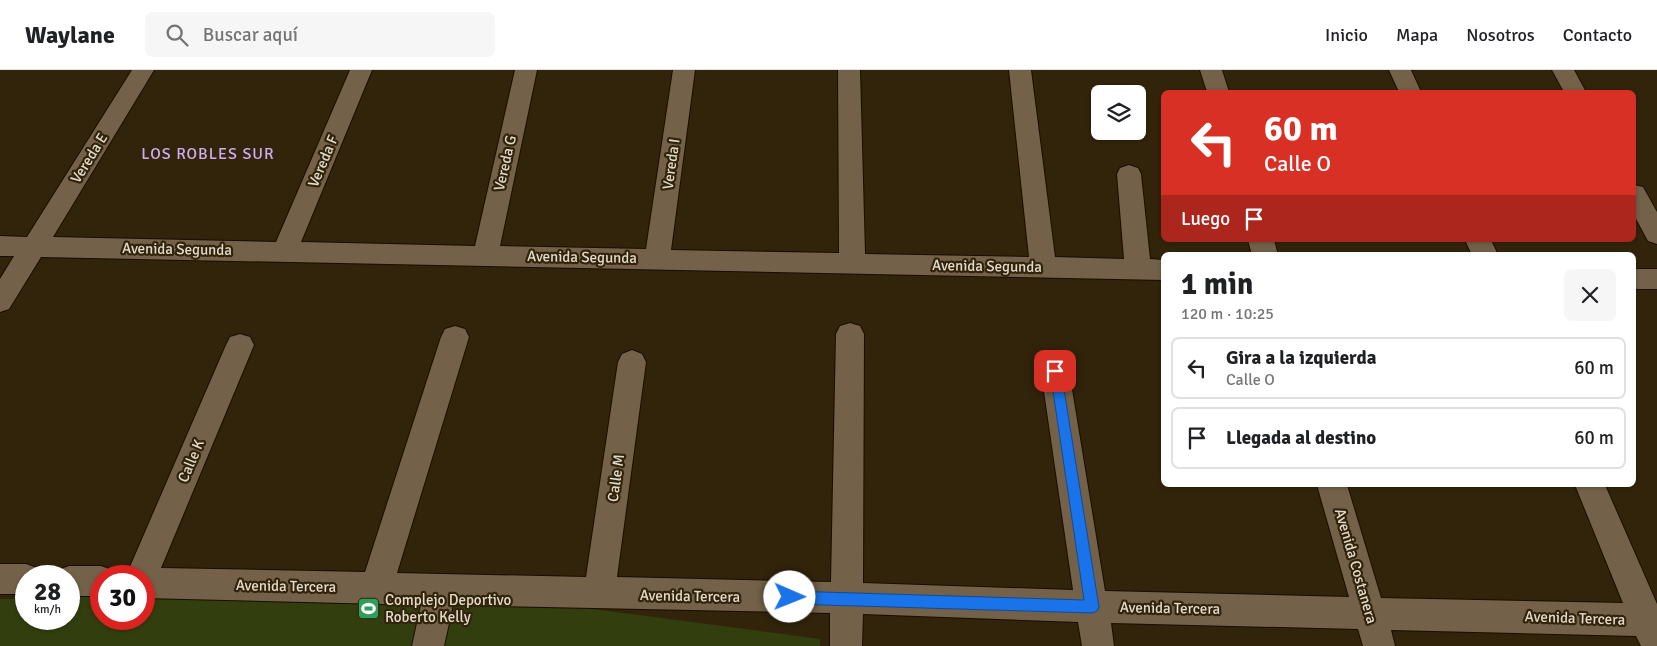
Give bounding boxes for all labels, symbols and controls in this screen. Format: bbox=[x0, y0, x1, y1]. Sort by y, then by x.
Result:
search box bbox=[145, 12, 495, 57]
text: Waylane bbox=[25, 20, 115, 50]
icon: search bbox=[163, 21, 191, 49]
text: Buscar aquí bbox=[203, 23, 298, 47]
text: Inicio bbox=[1325, 24, 1368, 46]
text: Mapa bbox=[1396, 24, 1438, 46]
text: Nosotros bbox=[1466, 24, 1535, 46]
text: Contacto bbox=[1563, 24, 1632, 46]
map controls bbox=[1091, 85, 1146, 140]
button: layers bbox=[1091, 85, 1146, 140]
text: 60 m bbox=[1264, 107, 1338, 150]
icon: left bbox=[1181, 110, 1246, 175]
street label: Vereda E bbox=[67, 130, 111, 186]
street label: Vereda F bbox=[304, 132, 342, 190]
street label: Vereda G bbox=[490, 133, 520, 193]
street label: Vereda I bbox=[659, 137, 683, 191]
district label: LOS ROBLES SUR bbox=[141, 144, 275, 164]
text: Calle O bbox=[1264, 150, 1331, 177]
icon: arrive bbox=[1240, 205, 1268, 233]
text: Luego bbox=[1181, 207, 1230, 231]
street label: Avenida Segunda bbox=[122, 239, 232, 259]
street label: Avenida Segunda bbox=[527, 247, 637, 267]
street label: Avenida Segunda bbox=[932, 256, 1042, 276]
text: 1 min bbox=[1181, 266, 1253, 303]
button: close bbox=[1564, 269, 1616, 321]
text: 120 m · 10:25 bbox=[1181, 304, 1274, 324]
text: Gira a la izquierda bbox=[1226, 346, 1376, 370]
pin bbox=[1034, 350, 1076, 392]
icon: left bbox=[1183, 354, 1211, 382]
text: 60 m bbox=[1574, 356, 1614, 380]
icon: arrive bbox=[1041, 357, 1069, 385]
text: Calle O bbox=[1226, 370, 1275, 390]
icon: arrive bbox=[1183, 424, 1211, 452]
text: Llegada al destino bbox=[1226, 426, 1376, 450]
text: 60 m bbox=[1574, 426, 1614, 450]
street label: Calle K bbox=[174, 437, 208, 485]
street label: Calle M bbox=[604, 453, 628, 503]
street label: Avenida Costanera bbox=[1331, 506, 1381, 626]
speed limit sign: 30 bbox=[90, 565, 155, 630]
position arrow bbox=[763, 570, 815, 622]
text: 28 bbox=[34, 576, 61, 607]
street label: Avenida Tercera bbox=[236, 576, 336, 596]
street label: Avenida Tercera bbox=[640, 586, 740, 606]
place label: Complejo Deportivo Roberto Kelly bbox=[385, 591, 511, 626]
sports icon: Complejo Deportivo Roberto Kelly bbox=[357, 597, 381, 621]
street label: Avenida Tercera bbox=[1120, 598, 1220, 618]
text: km/h bbox=[34, 602, 61, 617]
street label: Avenida Tercera bbox=[1524, 607, 1626, 629]

